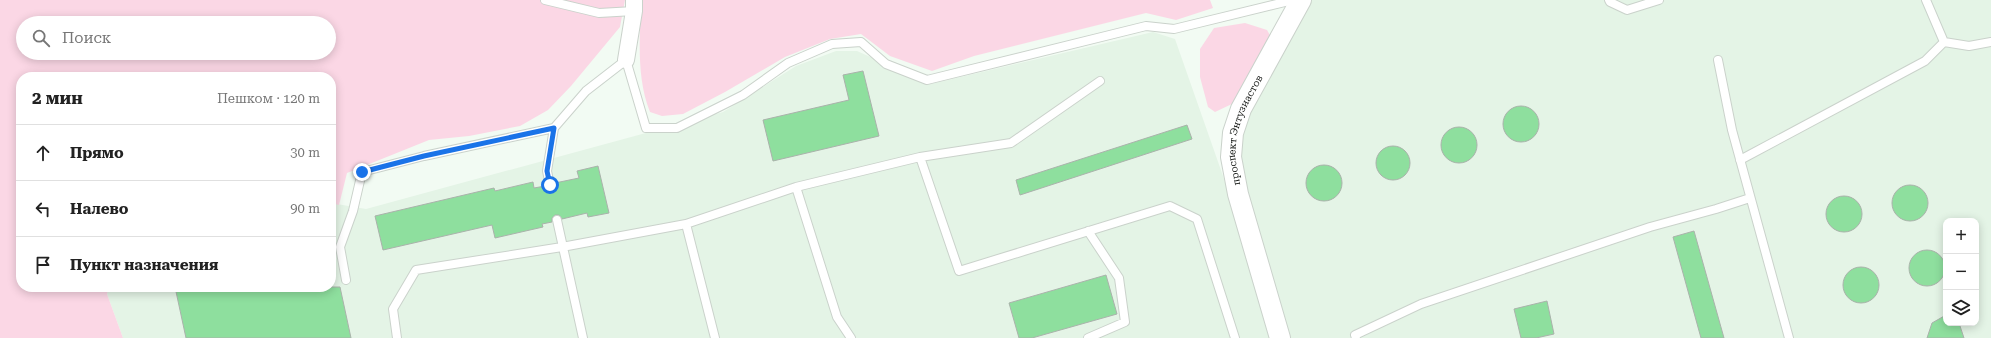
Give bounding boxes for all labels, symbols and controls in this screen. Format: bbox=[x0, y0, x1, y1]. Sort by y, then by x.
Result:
search box bbox=[16, 16, 336, 60]
icon: search bbox=[30, 27, 52, 49]
text: Поиск bbox=[62, 29, 111, 47]
street label: проспект Энтузиастов bbox=[1226, 73, 1265, 186]
text: 2 мин bbox=[32, 88, 83, 108]
text: Пешком · 120 m bbox=[217, 91, 320, 106]
icon: ahead bbox=[32, 142, 54, 164]
text: Прямо bbox=[70, 144, 124, 162]
text: 30 m bbox=[290, 145, 320, 160]
route end bbox=[353, 163, 371, 181]
route start bbox=[541, 176, 559, 194]
icon: left bbox=[32, 198, 54, 220]
text: Налево bbox=[70, 200, 129, 218]
text: 90 m bbox=[290, 201, 320, 216]
map controls bbox=[1943, 218, 1979, 326]
button: + bbox=[1943, 218, 1979, 254]
icon: arrive bbox=[32, 254, 54, 276]
button: − bbox=[1943, 254, 1979, 290]
text: Пункт назначения bbox=[70, 256, 218, 274]
button: layers bbox=[1943, 290, 1979, 326]

